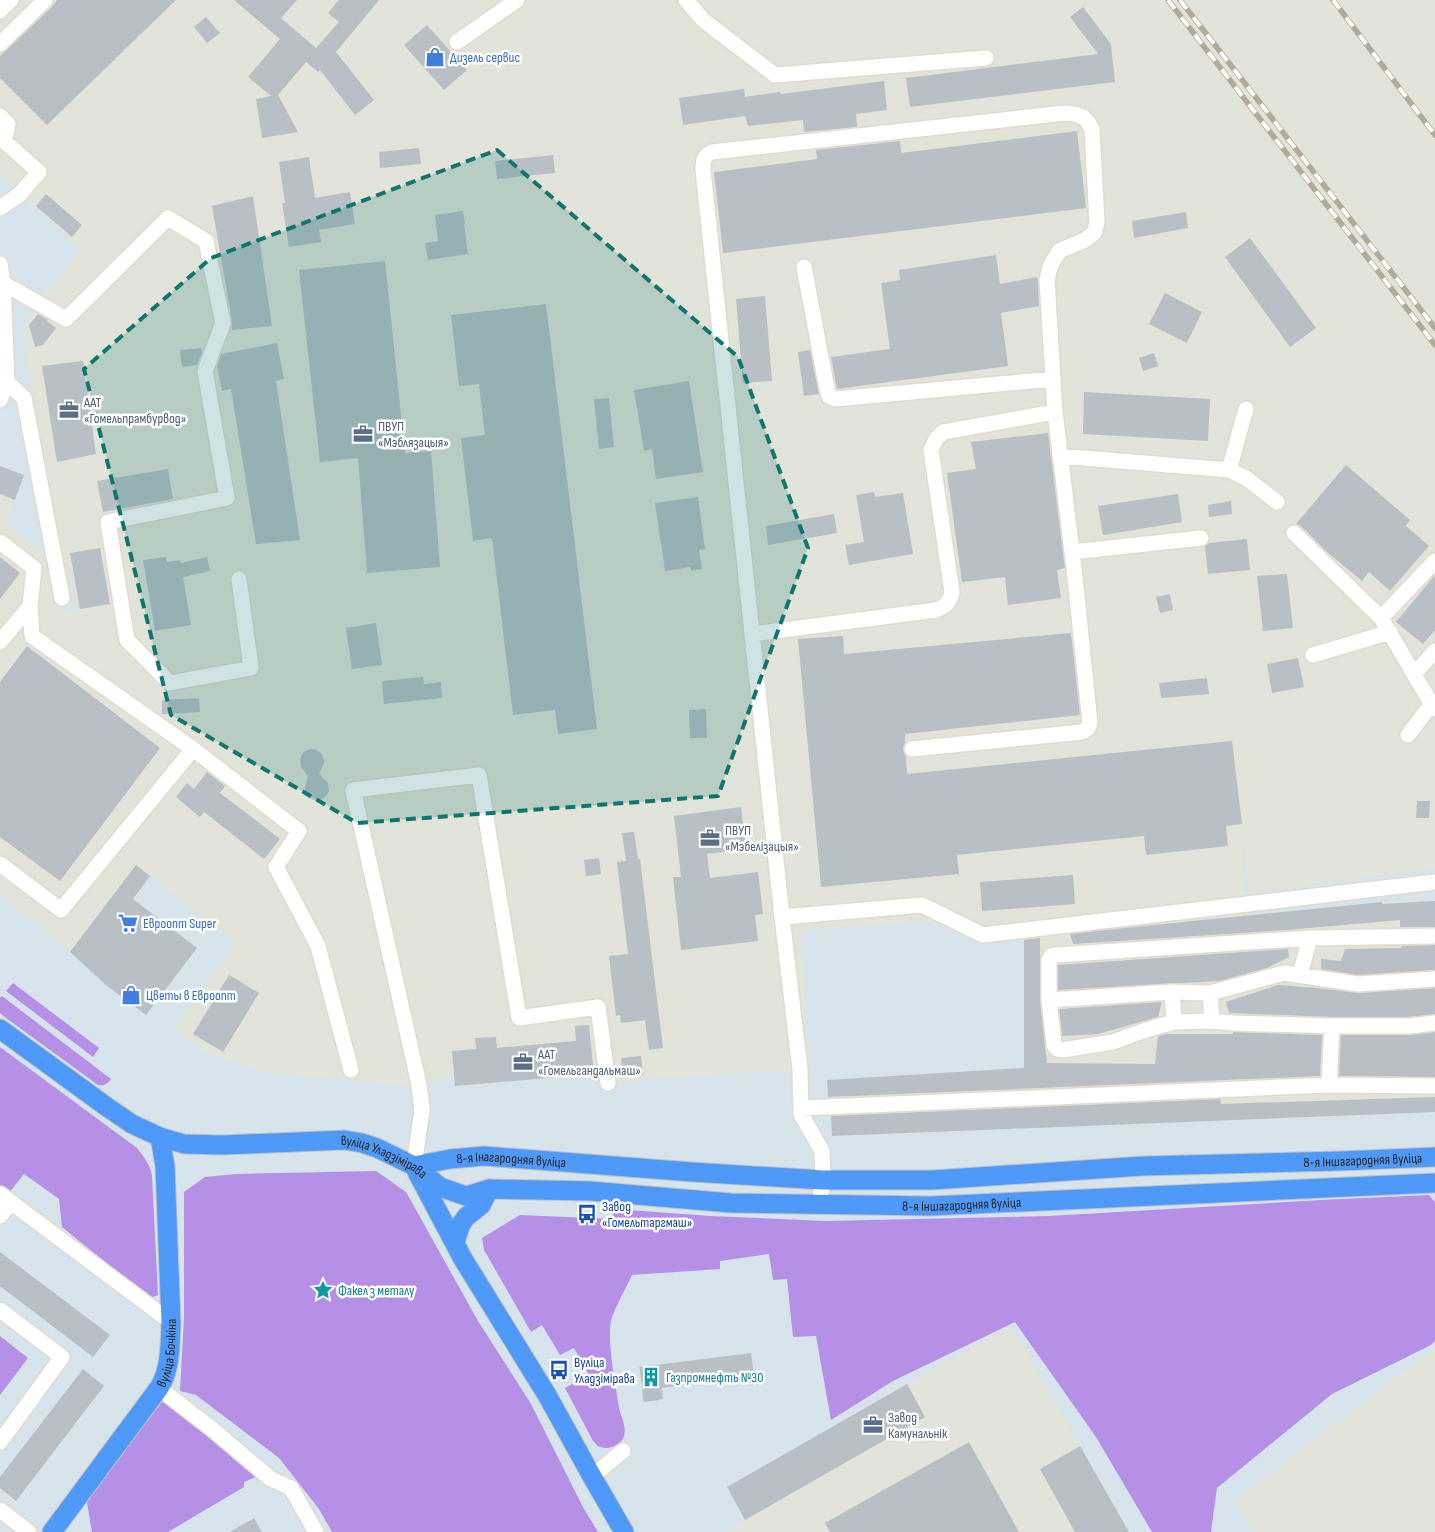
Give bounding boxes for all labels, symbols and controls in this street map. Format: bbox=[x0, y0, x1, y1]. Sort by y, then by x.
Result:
shop icon: Дизель сервис bbox=[424, 46, 446, 68]
place label: Дизель сервис bbox=[450, 49, 520, 66]
place label: ААТ «Гомельпрамбурвод» bbox=[83, 394, 186, 427]
office icon: ААТ «Гомельпрамбурвод» bbox=[58, 399, 80, 421]
place label: ПВУП «Мэблязацыя» bbox=[378, 418, 449, 451]
office icon: ПВУП «Мэблязацыя» bbox=[352, 423, 374, 445]
place label: ПВУП «Мэбелізацыя» bbox=[725, 822, 799, 855]
office icon: ПВУП «Мэбелізацыя» bbox=[699, 827, 721, 849]
supermarket icon: Евроопт Super bbox=[117, 912, 139, 934]
place label: Евроопт Super bbox=[143, 915, 217, 932]
shop icon: Цветы в Евроопт bbox=[120, 984, 142, 1006]
place label: Цветы в Евроопт bbox=[146, 987, 236, 1004]
place label: ААТ «Гомельгандальмаш» bbox=[537, 1046, 641, 1079]
office icon: ААТ «Гомельгандальмаш» bbox=[512, 1051, 534, 1073]
street label: вуліца Уладзімірава bbox=[340, 1132, 430, 1182]
street label: 8-я Інагародняя вуліца bbox=[455, 1148, 567, 1171]
street label: 8-я Іншагародняя вуліца bbox=[1303, 1150, 1423, 1171]
street label: 8-я Іншагародняя вуліца bbox=[902, 1194, 1021, 1215]
place label: Завод «Гомельтаргмаш» bbox=[602, 1198, 692, 1231]
bus stop icon: Завод «Гомельтаргмаш» bbox=[576, 1203, 598, 1225]
place icon: Факел з металу bbox=[312, 1279, 334, 1301]
place label: Факел з металу bbox=[338, 1282, 415, 1299]
street label: вуліца Бочкіна bbox=[153, 1318, 180, 1390]
place label: Вуліца Уладзімірава bbox=[574, 1354, 635, 1387]
bus stop icon: Вуліца Уладзімірава bbox=[548, 1359, 570, 1381]
building icon: Газпромнефть №30 bbox=[640, 1366, 662, 1388]
place label: Газпромнефть №30 bbox=[666, 1369, 763, 1386]
place label: Завод Камунальнік bbox=[888, 1409, 948, 1442]
office icon: Завод Камунальнік bbox=[862, 1414, 884, 1436]

